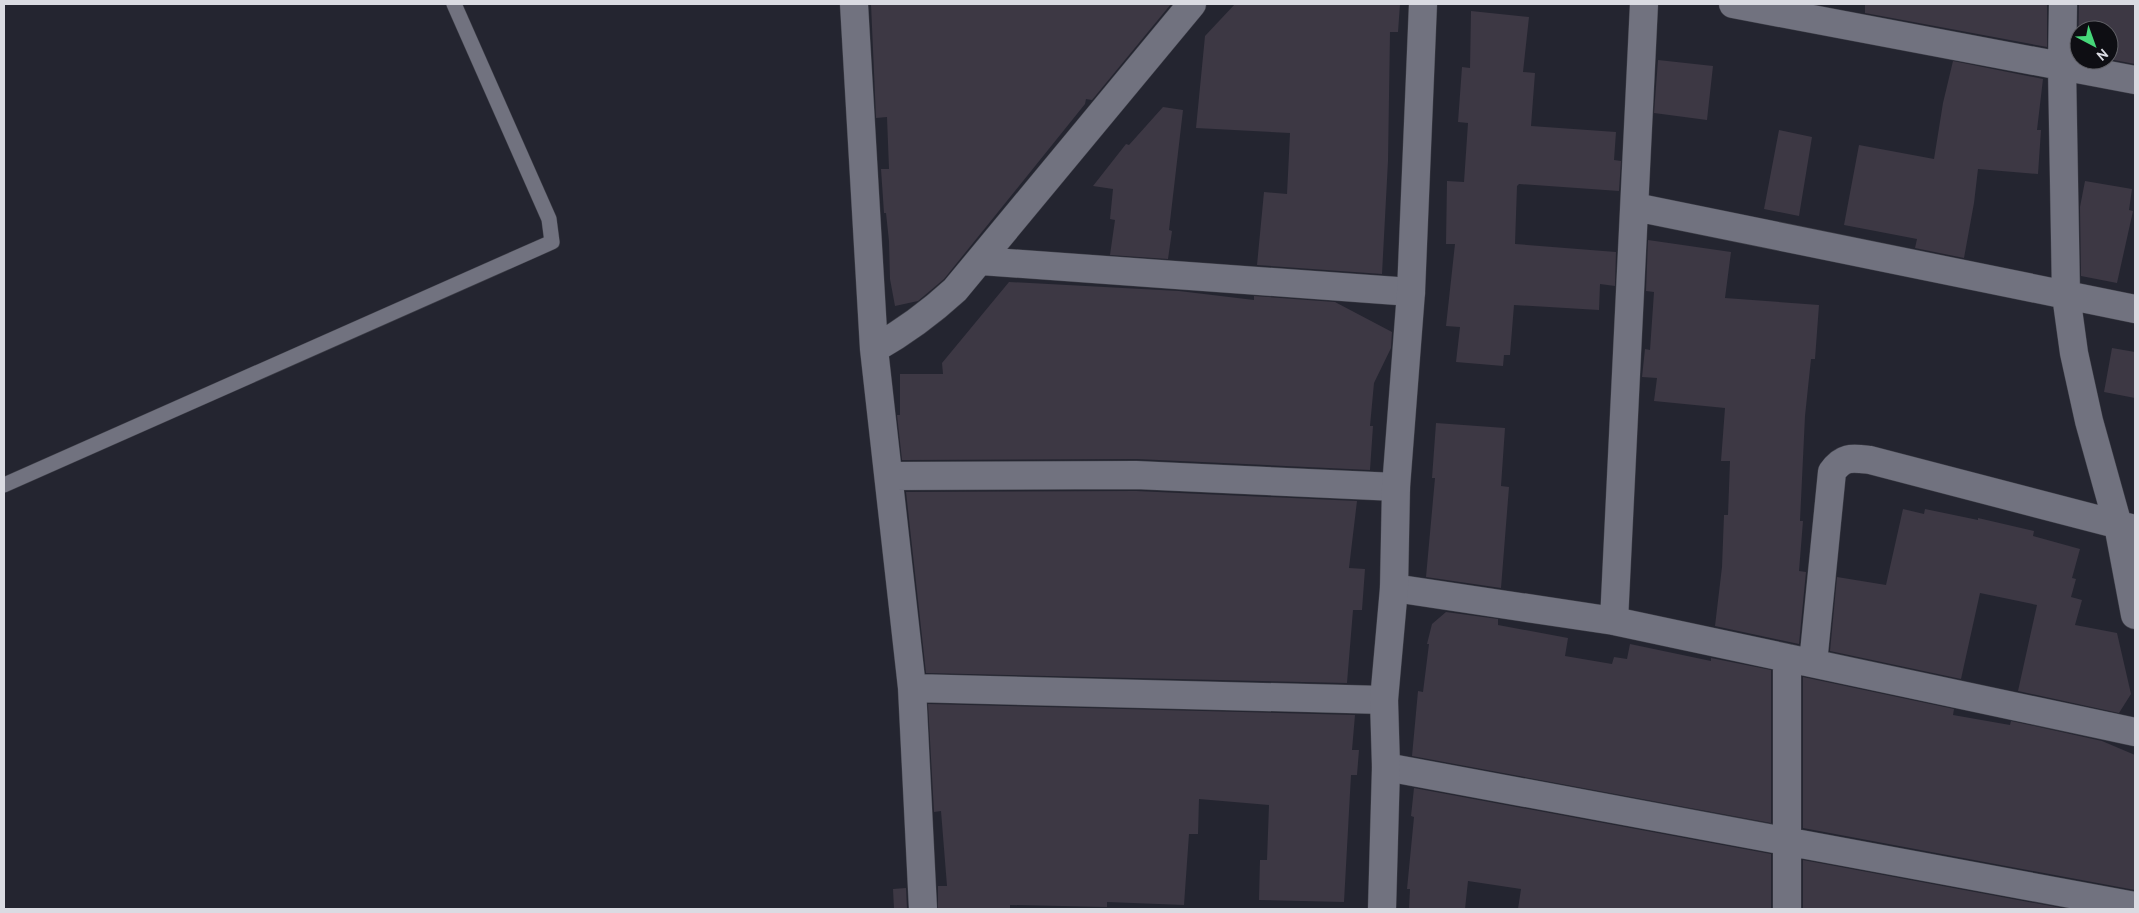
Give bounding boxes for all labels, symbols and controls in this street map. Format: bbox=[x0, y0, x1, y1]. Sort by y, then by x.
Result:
north arrow bbox=[2069, 20, 2119, 70]
text: N bbox=[2092, 44, 2111, 63]

